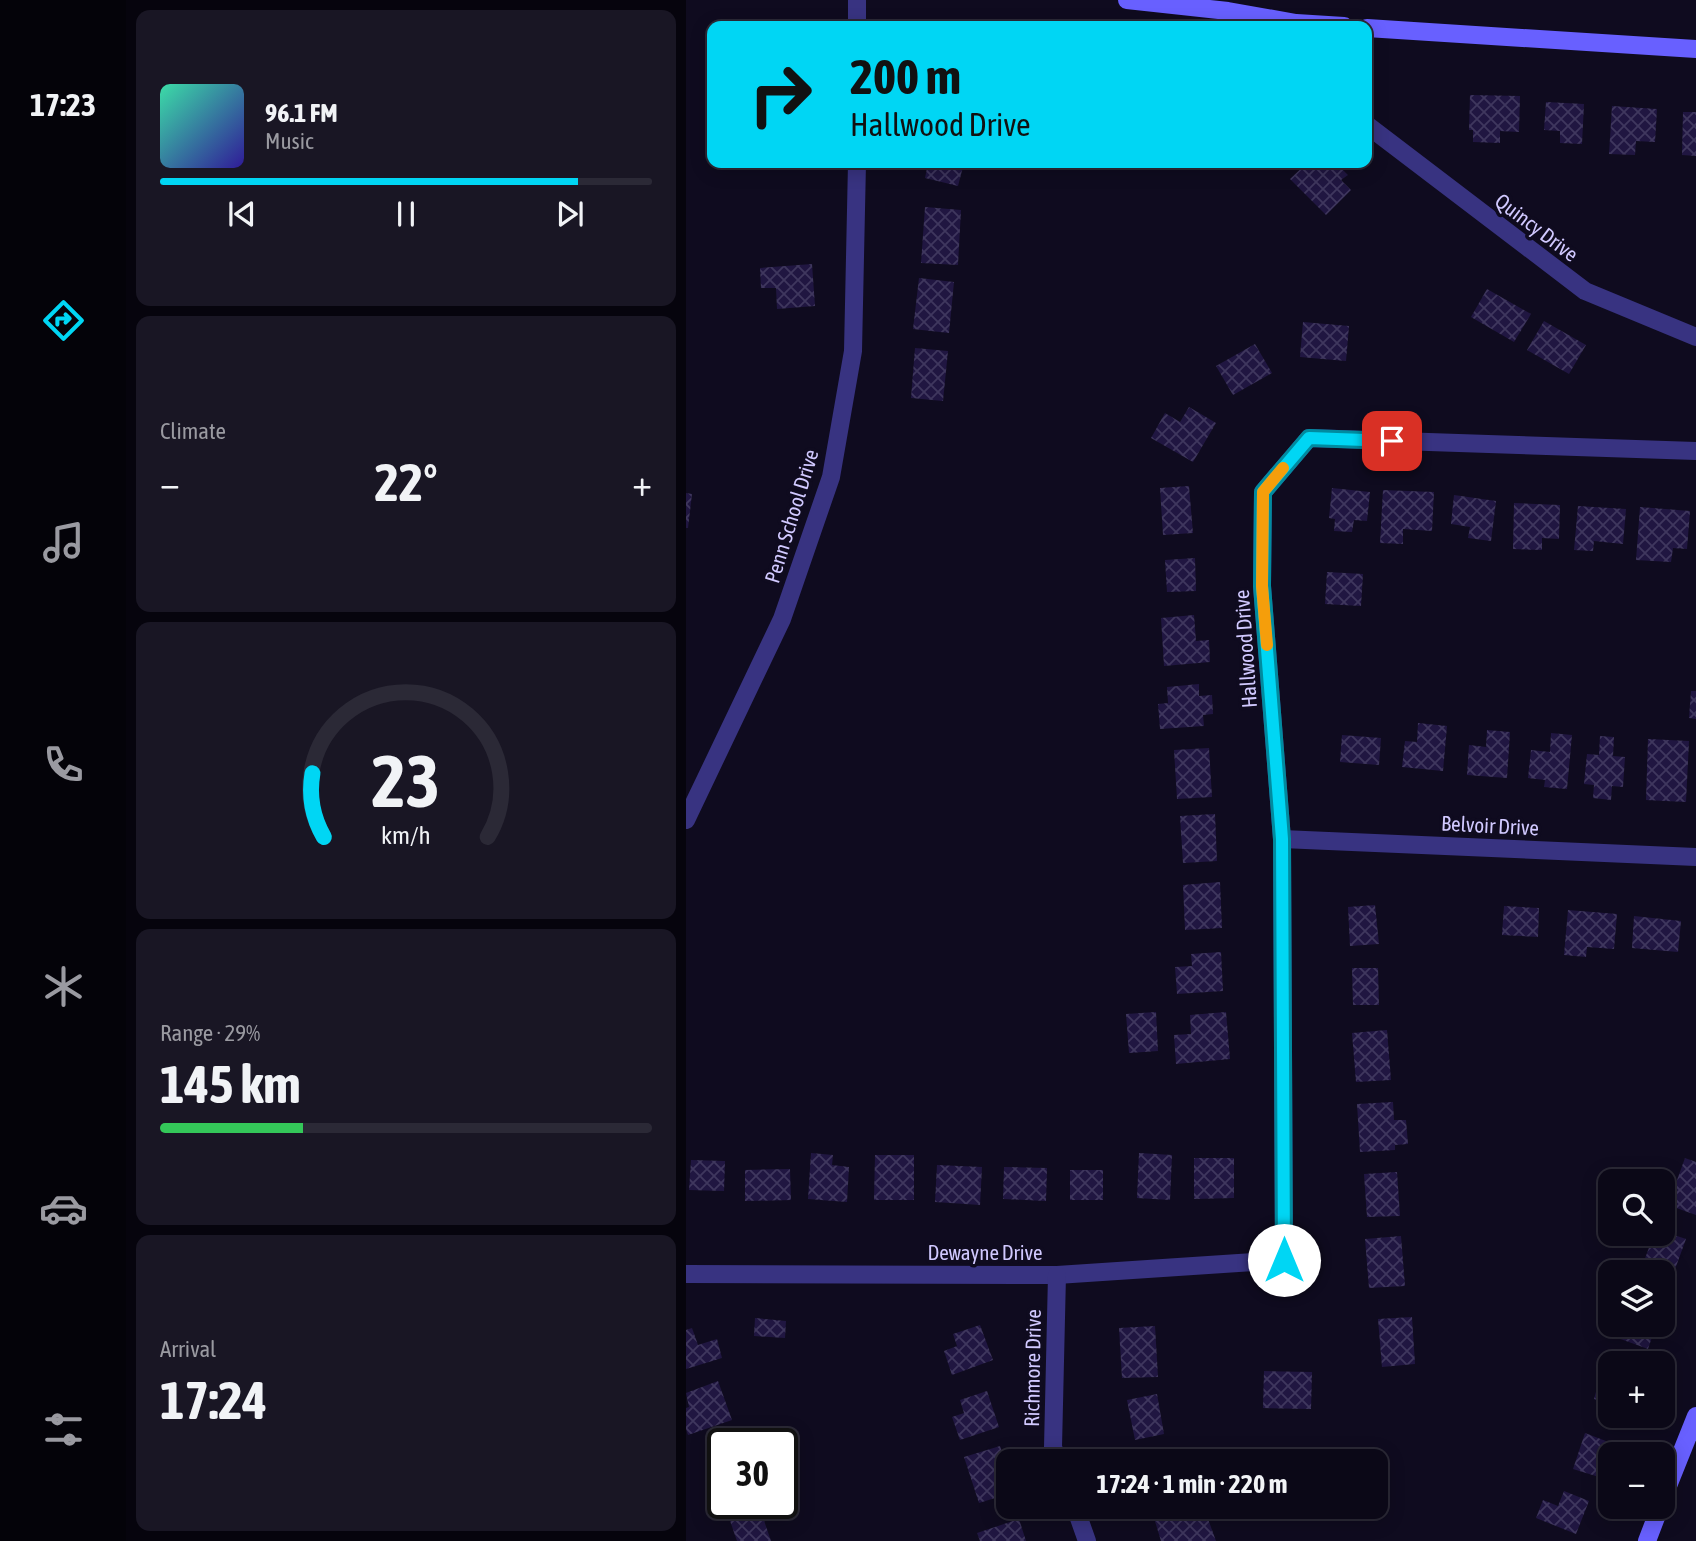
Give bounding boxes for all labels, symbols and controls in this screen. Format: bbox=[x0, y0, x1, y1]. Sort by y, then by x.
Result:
text: 200 m bbox=[850, 48, 961, 104]
icon: right bbox=[735, 49, 826, 140]
text: 17:23 bbox=[30, 86, 96, 123]
text: 96.1 FM bbox=[265, 98, 338, 128]
text: Hallwood Drive bbox=[850, 106, 1031, 143]
text: Music bbox=[265, 128, 313, 154]
street label: Quincy Drive bbox=[1491, 188, 1583, 266]
icon: previous bbox=[223, 195, 261, 233]
icon: pause bbox=[387, 195, 425, 233]
icon: next bbox=[551, 195, 589, 233]
icon: directions bbox=[39, 296, 88, 345]
pin bbox=[1362, 411, 1422, 471]
text: Climate bbox=[160, 418, 226, 444]
icon: arrive bbox=[1373, 422, 1411, 460]
street label: Penn School Drive bbox=[759, 446, 823, 586]
text: 22° bbox=[374, 452, 438, 512]
text: − bbox=[160, 461, 180, 504]
text: + bbox=[632, 461, 652, 504]
icon: music bbox=[39, 518, 88, 567]
street label: Hallwood Drive bbox=[1229, 589, 1261, 709]
text: 23 bbox=[372, 739, 440, 822]
icon: phone bbox=[39, 740, 88, 789]
street label: Belvoir Drive bbox=[1441, 810, 1539, 840]
text: km/h bbox=[381, 820, 431, 848]
icon: climate bbox=[39, 962, 88, 1011]
text: Range · 29% bbox=[160, 1020, 260, 1046]
text: 145 km bbox=[160, 1054, 301, 1114]
map controls bbox=[1598, 1169, 1675, 1519]
button: search bbox=[1598, 1169, 1675, 1246]
icon: car bbox=[39, 1184, 88, 1233]
position arrow bbox=[1247, 1223, 1321, 1297]
street label: Dewayne Drive bbox=[927, 1240, 1043, 1264]
button: layers bbox=[1598, 1260, 1675, 1337]
street label: Richmore Drive bbox=[1019, 1309, 1045, 1427]
text: Arrival bbox=[160, 1336, 216, 1362]
button: + bbox=[1598, 1351, 1675, 1428]
text: 17:24 bbox=[160, 1370, 267, 1430]
icon: filters bbox=[39, 1405, 88, 1454]
speed limit sign: 30 bbox=[707, 1428, 798, 1519]
button: − bbox=[1598, 1442, 1675, 1519]
text: 17:24 · 1 min · 220 m bbox=[1097, 1469, 1287, 1499]

